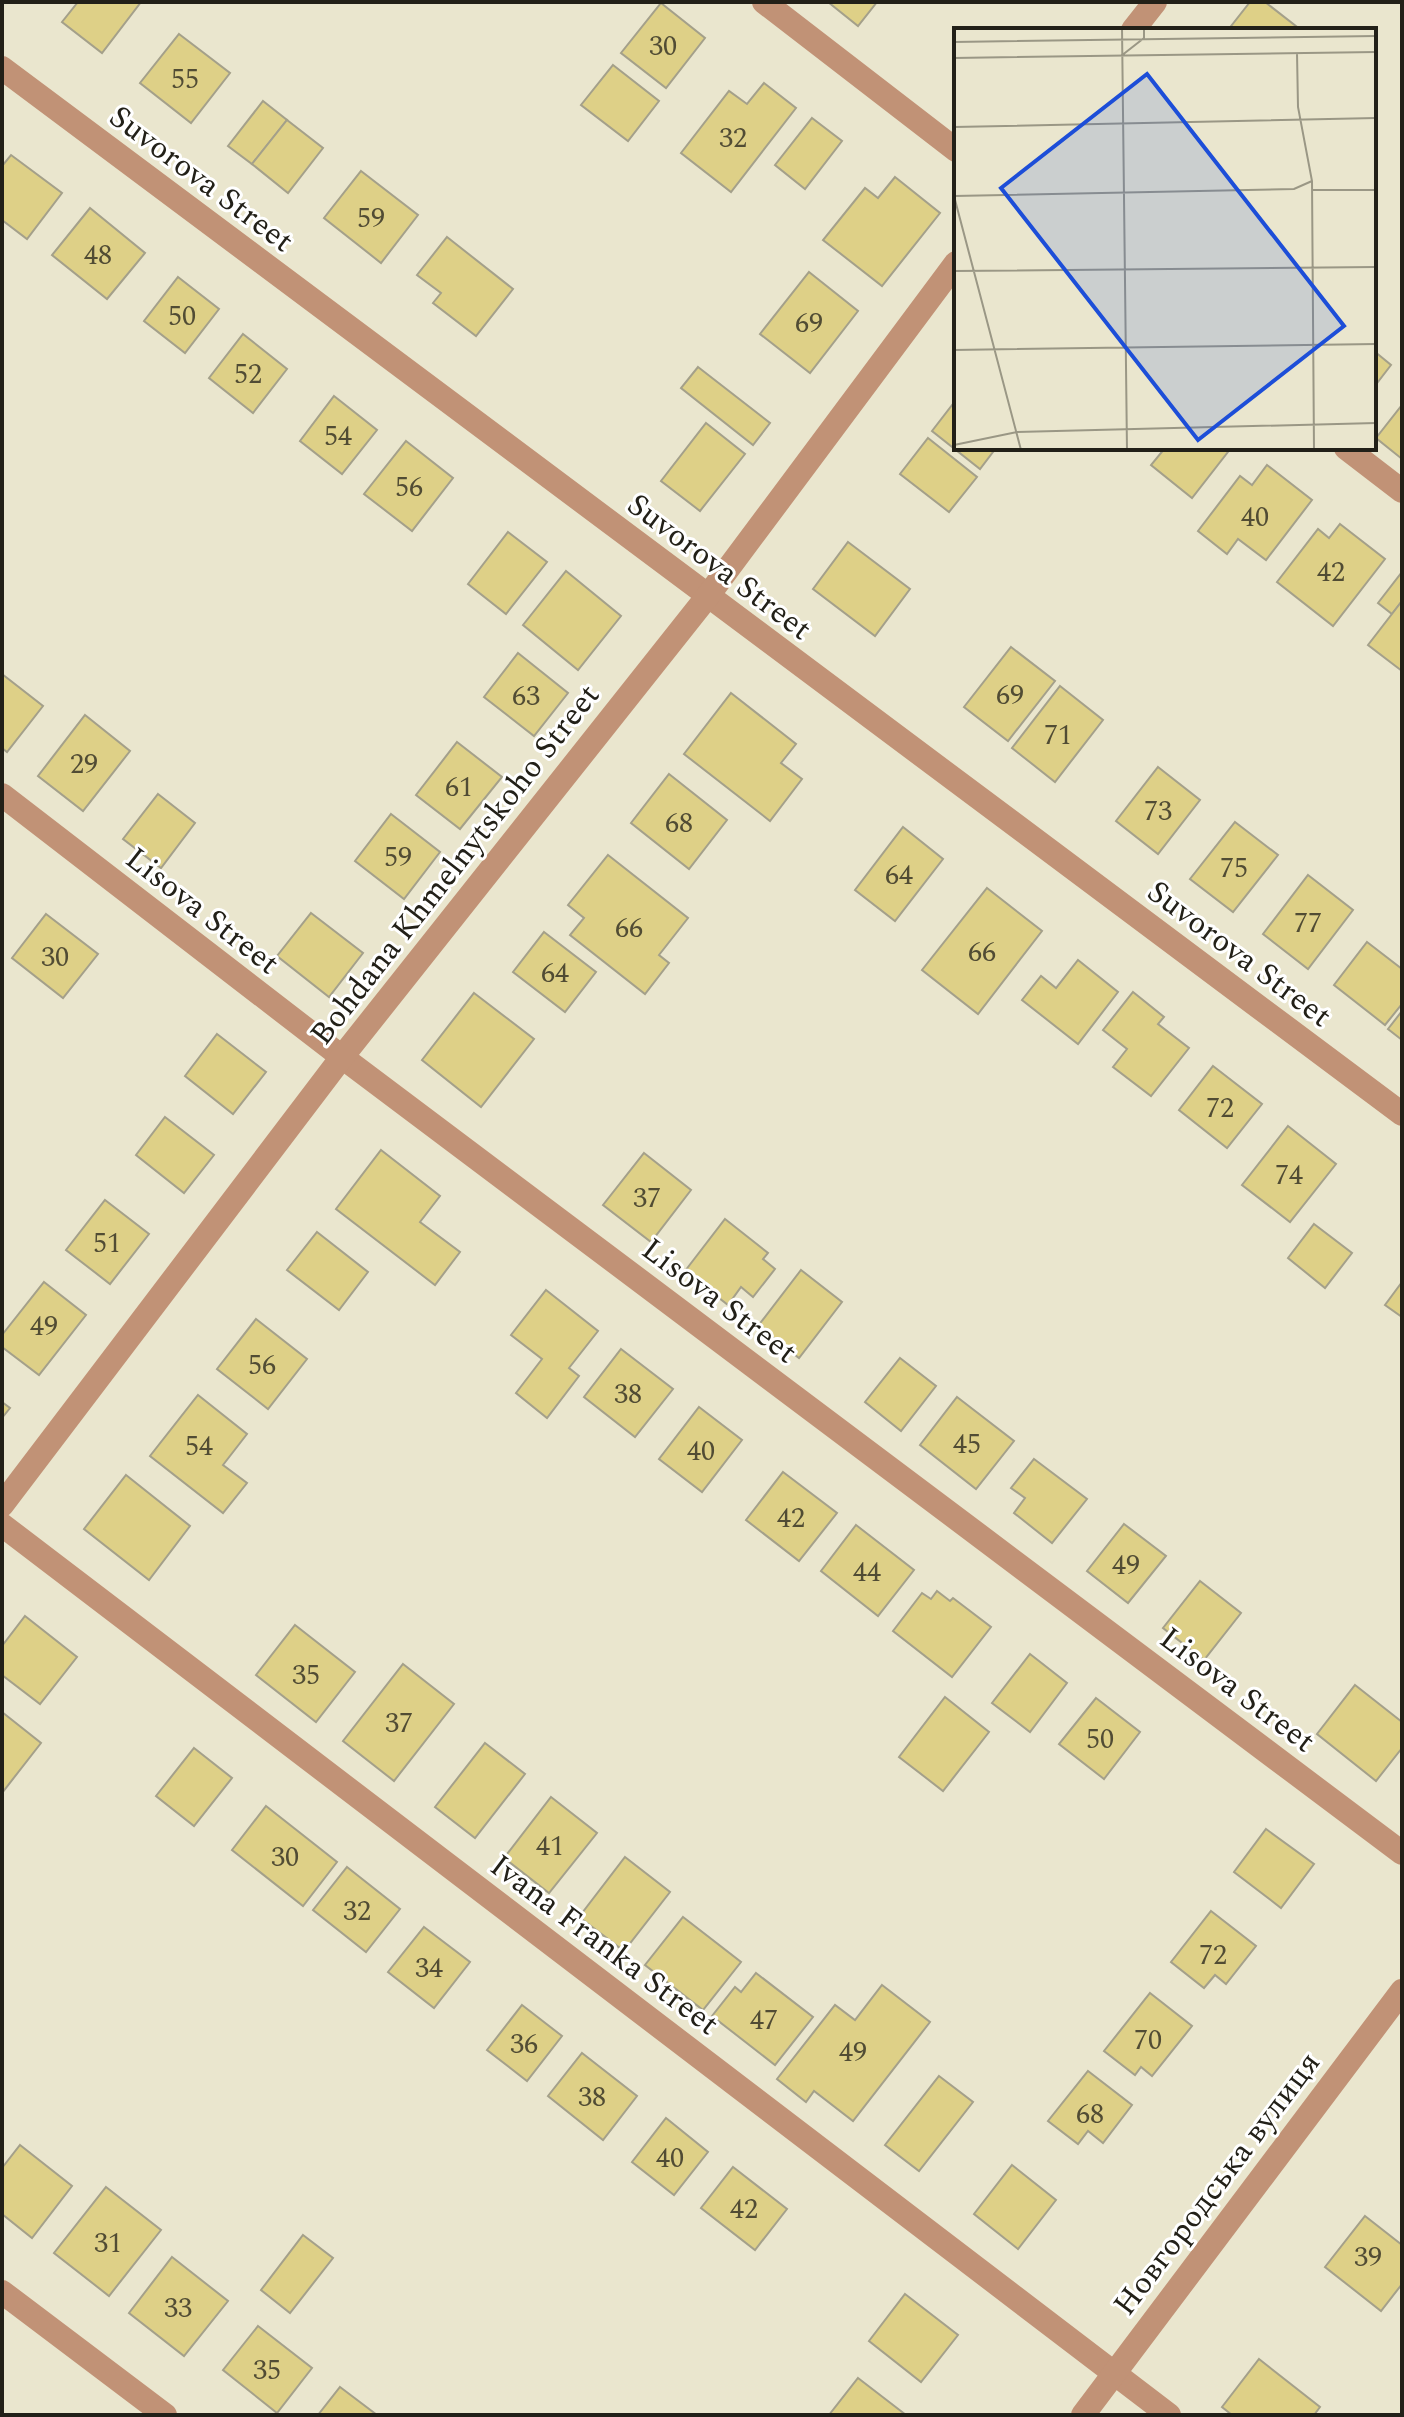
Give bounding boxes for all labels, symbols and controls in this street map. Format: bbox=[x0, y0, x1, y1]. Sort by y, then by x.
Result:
house number: 30 bbox=[649, 25, 677, 68]
inset map bbox=[954, 28, 1376, 450]
house number: 55 bbox=[171, 58, 199, 101]
street label: Suvorova Street bbox=[98, 93, 304, 265]
house number: 32 bbox=[719, 117, 747, 160]
house number: 59 bbox=[357, 197, 385, 240]
house number: 48 bbox=[84, 234, 112, 277]
house number: 50 bbox=[168, 295, 196, 338]
house number: 69 bbox=[795, 302, 823, 345]
house number: 52 bbox=[234, 353, 262, 396]
house number: 54 bbox=[324, 415, 352, 458]
house number: 56 bbox=[395, 466, 423, 509]
street label: Suvorova Street bbox=[616, 481, 822, 653]
house number: 40 bbox=[1241, 496, 1269, 539]
house number: 42 bbox=[1317, 551, 1345, 594]
street label: Bohdana Khmelnytskoho Street bbox=[298, 674, 612, 1056]
house number: 69 bbox=[996, 674, 1024, 717]
house number: 63 bbox=[512, 675, 540, 718]
house number: 71 bbox=[1044, 714, 1072, 757]
house number: 29 bbox=[70, 743, 98, 786]
house number: 61 bbox=[445, 766, 473, 809]
house number: 73 bbox=[1144, 790, 1172, 833]
house number: 68 bbox=[665, 802, 693, 845]
street label: Lisova Street bbox=[114, 835, 290, 987]
house number: 59 bbox=[384, 836, 412, 879]
house number: 75 bbox=[1220, 847, 1248, 890]
house number: 64 bbox=[885, 854, 913, 897]
street label: Suvorova Street bbox=[1136, 868, 1342, 1040]
house number: 77 bbox=[1294, 902, 1322, 945]
house number: 66 bbox=[615, 907, 643, 950]
house number: 66 bbox=[968, 931, 996, 974]
house number: 30 bbox=[41, 936, 69, 979]
house number: 64 bbox=[541, 952, 569, 995]
house number: 72 bbox=[1206, 1087, 1234, 1130]
house number: 74 bbox=[1275, 1154, 1303, 1197]
house number: 37 bbox=[633, 1177, 661, 1220]
house number: 51 bbox=[93, 1222, 121, 1265]
street label: Lisova Street bbox=[631, 1226, 807, 1376]
house number: 49 bbox=[30, 1305, 58, 1348]
house number: 56 bbox=[248, 1344, 276, 1387]
house number: 38 bbox=[614, 1373, 642, 1416]
house number: 45 bbox=[953, 1423, 981, 1466]
house number: 54 bbox=[185, 1425, 213, 1468]
house number: 40 bbox=[687, 1430, 715, 1473]
house number: 42 bbox=[777, 1497, 805, 1540]
house number: 49 bbox=[1112, 1544, 1140, 1587]
house number: 44 bbox=[853, 1551, 881, 1594]
street label: Lisova Street bbox=[1149, 1615, 1325, 1765]
house number: 35 bbox=[292, 1654, 320, 1697]
house number: 37 bbox=[385, 1702, 413, 1745]
house number: 50 bbox=[1086, 1718, 1114, 1761]
house number: 41 bbox=[536, 1825, 564, 1868]
house number: 30 bbox=[271, 1836, 299, 1879]
street label: Ivana Franka Street bbox=[479, 1842, 729, 2048]
house number: 32 bbox=[343, 1890, 371, 1933]
house number: 72 bbox=[1199, 1934, 1227, 1977]
house number: 34 bbox=[415, 1947, 443, 1990]
house number: 47 bbox=[750, 1999, 778, 2042]
house number: 70 bbox=[1134, 2019, 1162, 2062]
house number: 36 bbox=[510, 2023, 538, 2066]
house number: 49 bbox=[839, 2031, 867, 2074]
street label: Новгородська вулиця bbox=[1101, 2041, 1333, 2327]
house number: 38 bbox=[578, 2076, 606, 2119]
house number: 68 bbox=[1076, 2093, 1104, 2136]
house number: 40 bbox=[656, 2137, 684, 2180]
house number: 42 bbox=[730, 2188, 758, 2231]
house number: 31 bbox=[94, 2222, 122, 2265]
house number: 39 bbox=[1354, 2236, 1382, 2279]
house number: 33 bbox=[164, 2287, 192, 2330]
house number: 35 bbox=[253, 2349, 281, 2392]

